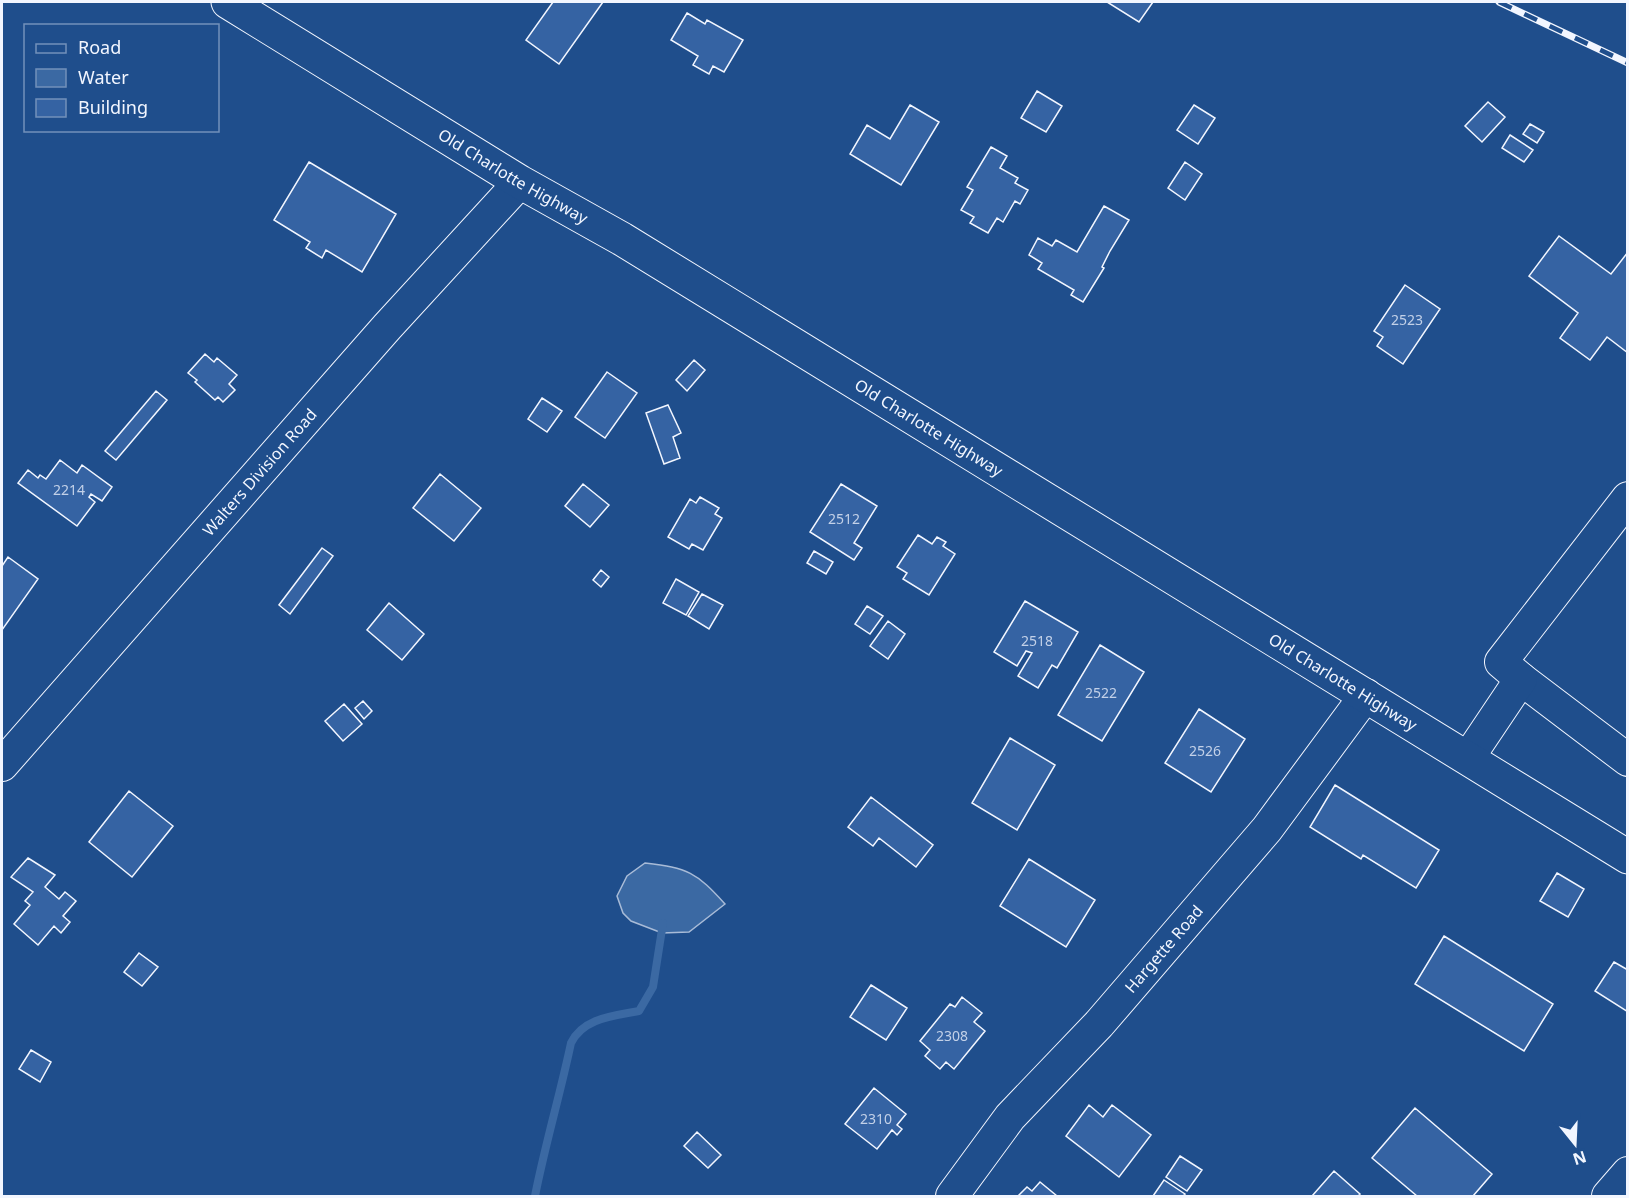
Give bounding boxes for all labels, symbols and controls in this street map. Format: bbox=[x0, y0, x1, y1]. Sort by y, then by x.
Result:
legend bbox=[24, 24, 219, 132]
text: Road bbox=[78, 35, 121, 59]
text: Water bbox=[78, 65, 129, 89]
text: Building bbox=[78, 95, 148, 119]
street label: Old Charlotte Highway bbox=[434, 123, 593, 229]
house number: 2523 bbox=[1391, 310, 1423, 329]
street label: Old Charlotte Highway bbox=[851, 374, 1008, 482]
street label: Walters Division Road bbox=[197, 404, 322, 541]
house number: 2214 bbox=[53, 480, 85, 499]
house number: 2512 bbox=[828, 509, 860, 528]
street label: Old Charlotte Highway bbox=[1265, 628, 1422, 736]
house number: 2518 bbox=[1021, 631, 1053, 650]
house number: 2522 bbox=[1085, 683, 1117, 702]
house number: 2526 bbox=[1189, 741, 1221, 760]
street label: Hargette Road bbox=[1120, 900, 1208, 997]
house number: 2308 bbox=[936, 1026, 968, 1045]
house number: 2310 bbox=[860, 1109, 892, 1128]
north arrow bbox=[1545, 1114, 1605, 1174]
text: N bbox=[1570, 1146, 1589, 1171]

